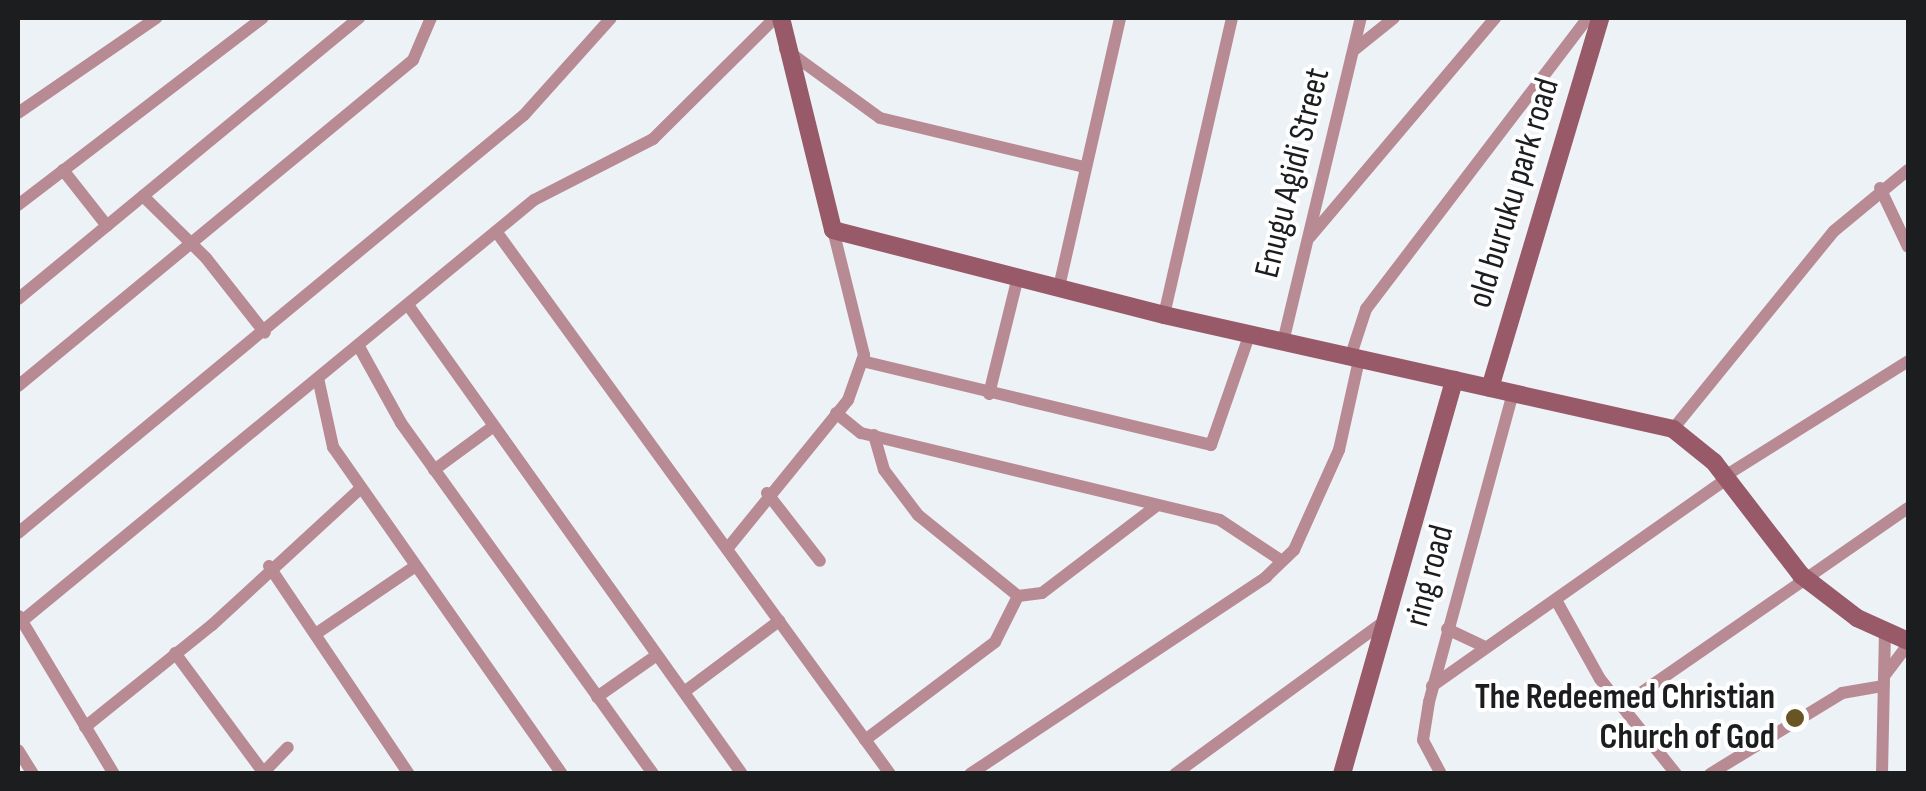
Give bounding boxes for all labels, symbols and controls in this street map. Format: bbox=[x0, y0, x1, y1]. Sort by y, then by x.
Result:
street label: Enugu Agidi Street bbox=[1247, 64, 1339, 282]
street label: old buruku park road bbox=[1459, 73, 1569, 313]
street label: ring road bbox=[1396, 521, 1464, 631]
place label: The Redeemed Christian Church of God bbox=[1475, 677, 1775, 759]
marker: The Redeemed Christian Church of God bbox=[1784, 707, 1806, 729]

